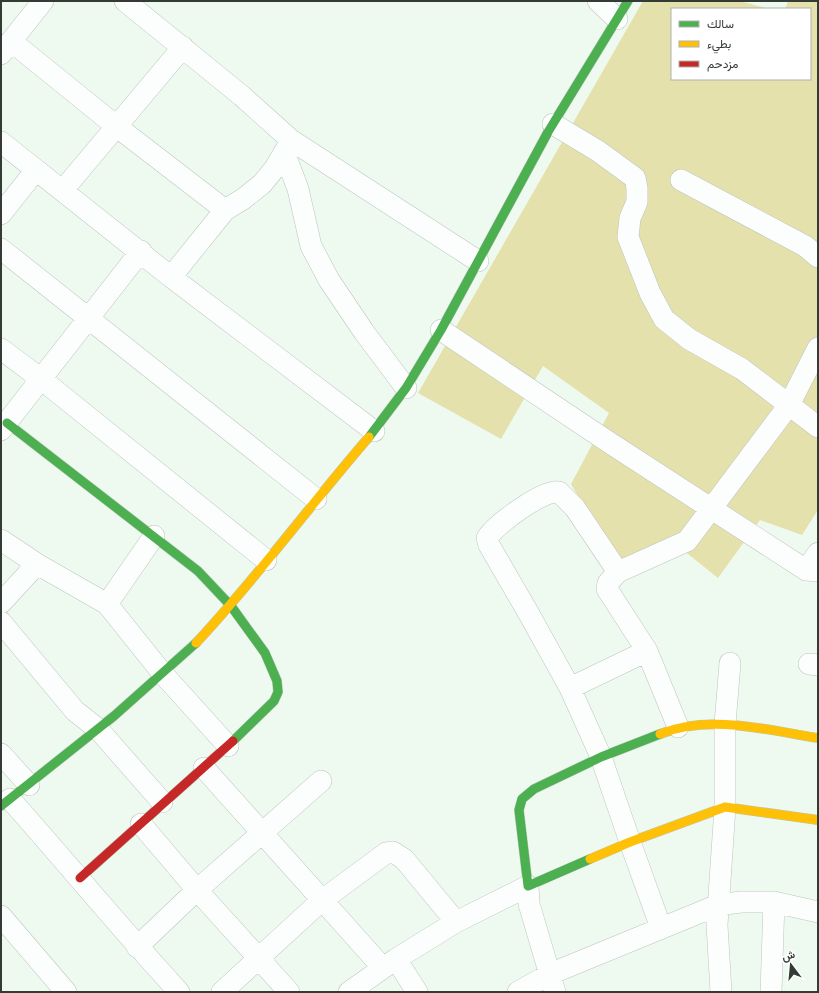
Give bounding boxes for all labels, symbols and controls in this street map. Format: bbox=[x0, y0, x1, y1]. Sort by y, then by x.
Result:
legend bbox=[671, 8, 811, 80]
text: سالك bbox=[707, 17, 734, 31]
text: بطيء bbox=[707, 37, 731, 54]
text: مزدحم bbox=[707, 57, 738, 72]
north arrow bbox=[771, 945, 811, 985]
text: ش bbox=[780, 948, 797, 964]

